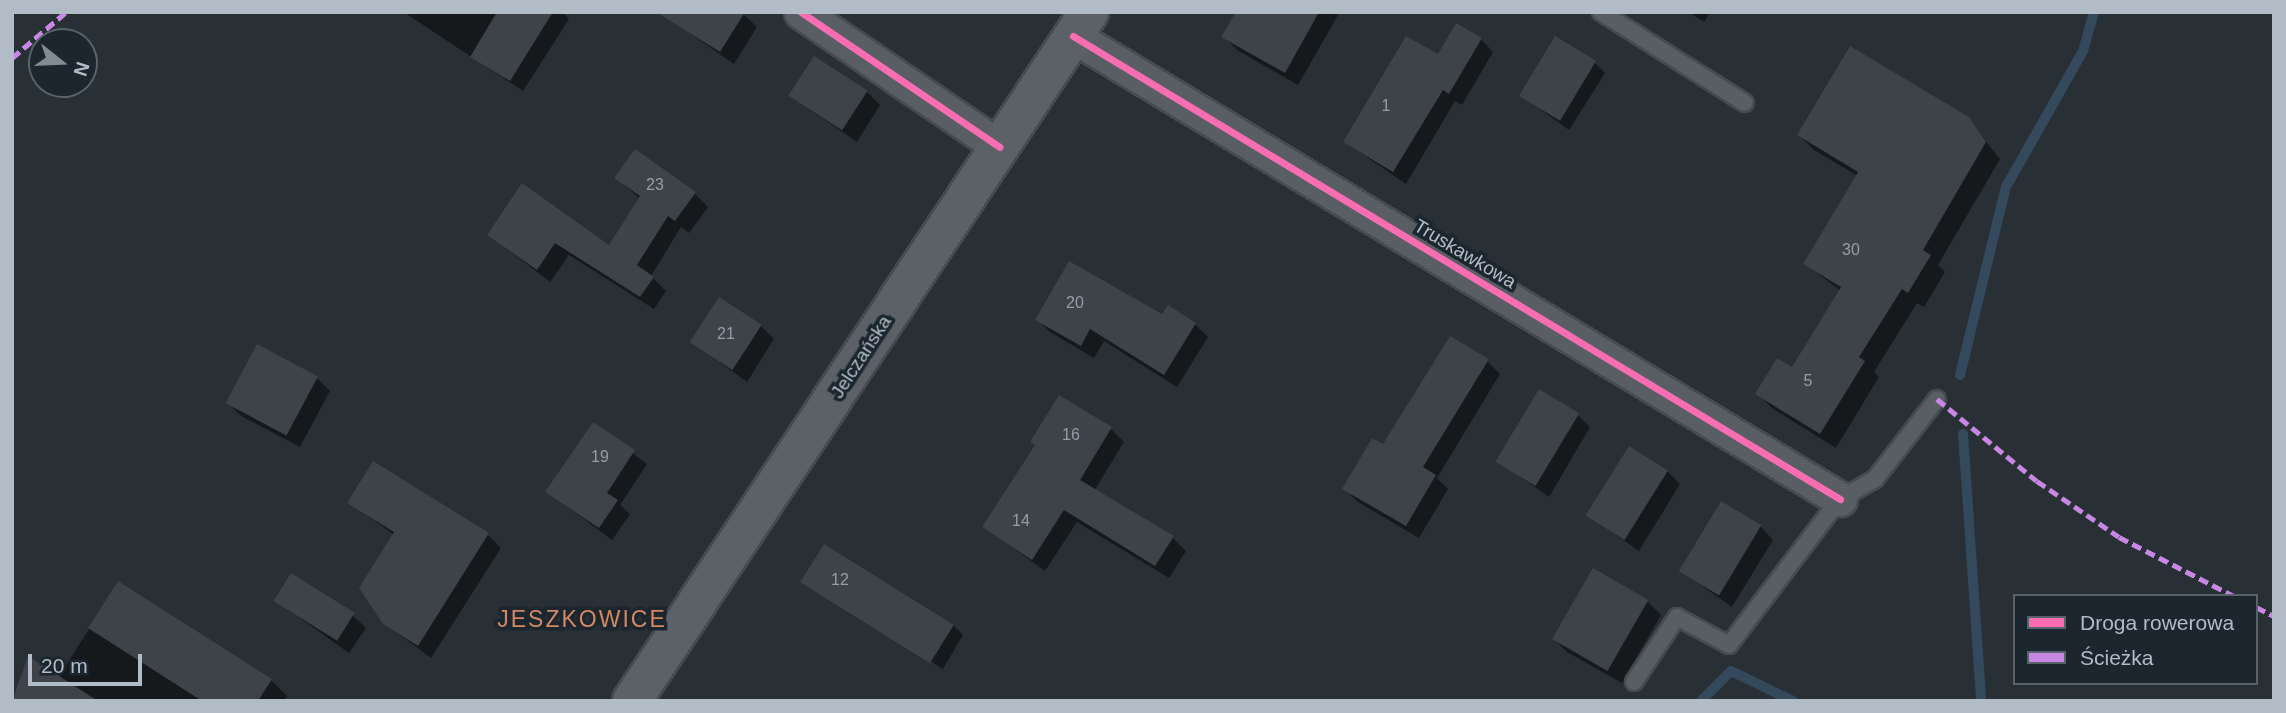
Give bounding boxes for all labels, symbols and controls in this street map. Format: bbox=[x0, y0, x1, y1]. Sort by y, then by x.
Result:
north arrow bbox=[28, 28, 98, 98]
text: N bbox=[69, 59, 94, 79]
house number: 1 bbox=[1382, 96, 1390, 116]
house number: 23 bbox=[646, 175, 664, 195]
street label: Truskawkowa bbox=[1410, 215, 1520, 293]
house number: 30 bbox=[1842, 240, 1860, 260]
house number: 20 bbox=[1066, 293, 1084, 313]
street label: Jelczańska bbox=[826, 311, 896, 403]
house number: 21 bbox=[717, 324, 735, 344]
house number: 5 bbox=[1804, 371, 1812, 391]
house number: 16 bbox=[1062, 425, 1080, 445]
house number: 19 bbox=[591, 447, 609, 467]
house number: 14 bbox=[1012, 511, 1030, 531]
house number: 12 bbox=[831, 570, 849, 590]
legend bbox=[2013, 594, 2258, 685]
district label: JESZKOWICE bbox=[498, 605, 666, 633]
text: Droga rowerowa bbox=[2080, 611, 2234, 634]
scale bar bbox=[32, 640, 145, 684]
text: Ścieżka bbox=[2080, 646, 2154, 669]
text: 20 m bbox=[41, 654, 88, 677]

